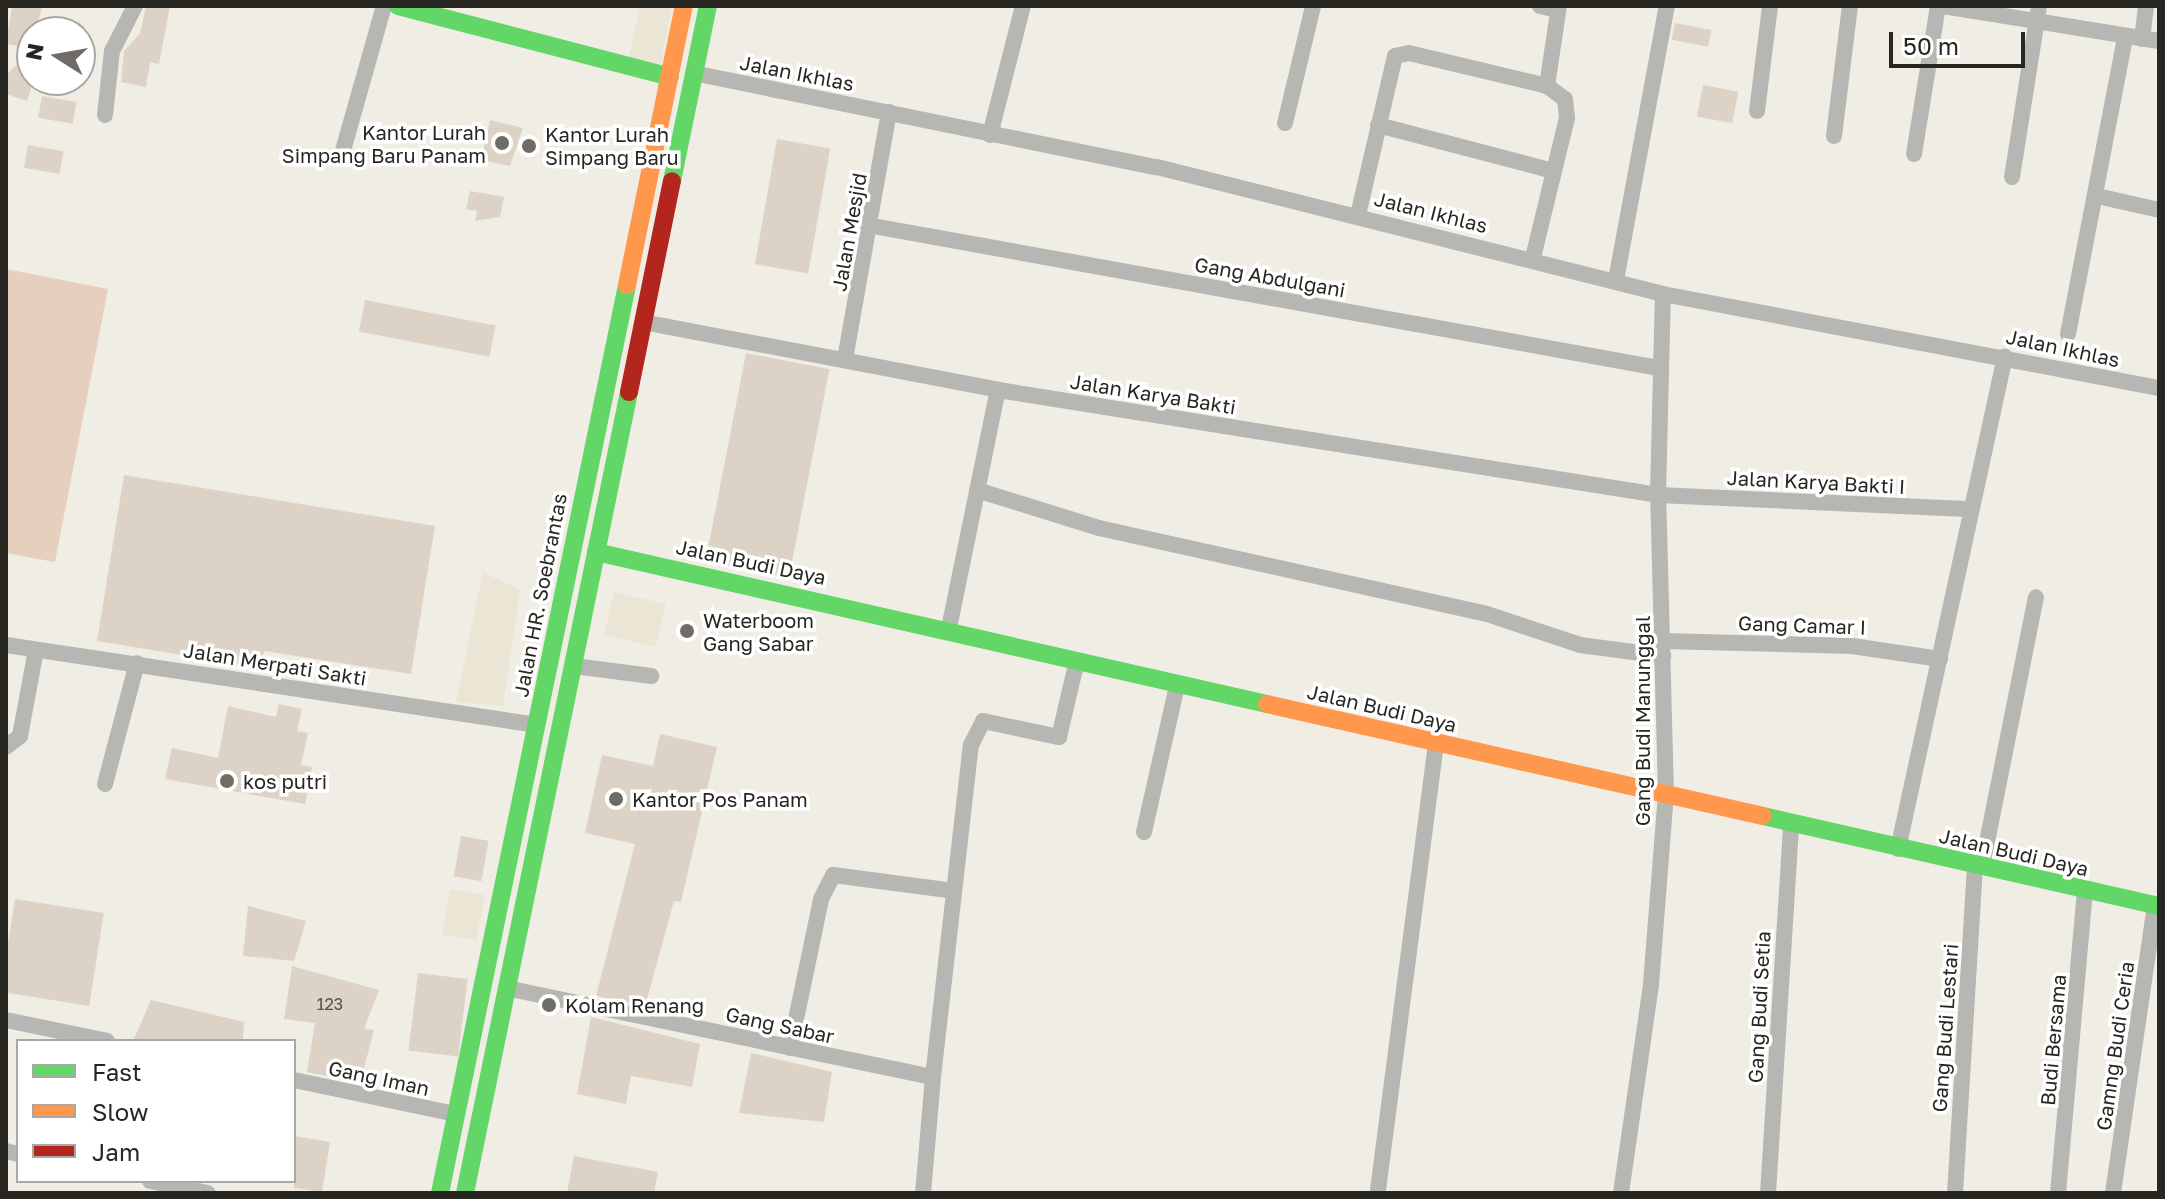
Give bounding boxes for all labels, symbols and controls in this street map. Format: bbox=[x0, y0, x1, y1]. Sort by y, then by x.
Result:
north arrow bbox=[16, 16, 96, 96]
scale bar bbox=[1893, 16, 2029, 66]
text: 50 m bbox=[1903, 31, 1959, 60]
text: N bbox=[19, 41, 49, 63]
street label: Jalan Ikhlas bbox=[738, 50, 856, 96]
place label: Kantor Lurah Simpang Baru Panam bbox=[282, 120, 486, 167]
place label: Kantor Lurah Simpang Baru bbox=[545, 122, 679, 169]
marker: Kantor Lurah Simpang Baru Panam bbox=[493, 134, 511, 152]
marker: Kantor Lurah Simpang Baru bbox=[520, 137, 538, 155]
street label: Jalan Mesjid bbox=[827, 171, 871, 293]
street label: Jalan Ikhlas bbox=[1372, 186, 1490, 238]
street label: Gang Abdulgani bbox=[1193, 252, 1347, 302]
street label: Jalan Ikhlas bbox=[2004, 324, 2122, 372]
street label: Jalan Karya Bakti bbox=[1068, 369, 1238, 419]
street label: Jalan Karya Bakti I bbox=[1726, 465, 1906, 499]
street label: Jalan HR. Soebrantas bbox=[508, 491, 572, 699]
street label: Jalan Budi Daya bbox=[674, 534, 828, 590]
place label: Waterboom Gang Sabar bbox=[703, 608, 814, 655]
street label: Gang Camar I bbox=[1738, 611, 1866, 639]
street label: Gang Budi Manunggal bbox=[1630, 616, 1654, 826]
marker: Waterboom Gang Sabar bbox=[678, 622, 696, 640]
street label: Jalan Merpati Sakti bbox=[182, 638, 368, 690]
street label: Jalan Budi Daya bbox=[1305, 679, 1459, 737]
place label: kos putri bbox=[243, 769, 327, 793]
marker: kos putri bbox=[218, 772, 236, 790]
place label: Kantor Pos Panam bbox=[632, 787, 808, 811]
marker: Kantor Pos Panam bbox=[607, 790, 625, 808]
street label: Jalan Budi Daya bbox=[1937, 823, 2091, 881]
street label: Gang Budi Setia bbox=[1743, 930, 1775, 1084]
street label: Gang Budi Lestari bbox=[1927, 943, 1963, 1113]
street label: Gamng Budi Ceria bbox=[2091, 960, 2139, 1132]
street label: Budi Bersama bbox=[2035, 973, 2071, 1107]
place label: Kolam Renang bbox=[565, 993, 704, 1017]
house number: 123 bbox=[317, 994, 343, 1014]
marker: Kolam Renang bbox=[540, 996, 558, 1014]
street label: Gang Sabar bbox=[723, 1002, 837, 1048]
legend bbox=[16, 1039, 296, 1183]
street label: Gang Iman bbox=[326, 1056, 432, 1100]
text: Fast bbox=[92, 1057, 142, 1086]
text: Slow bbox=[92, 1097, 148, 1126]
text: Jam bbox=[92, 1137, 140, 1166]

